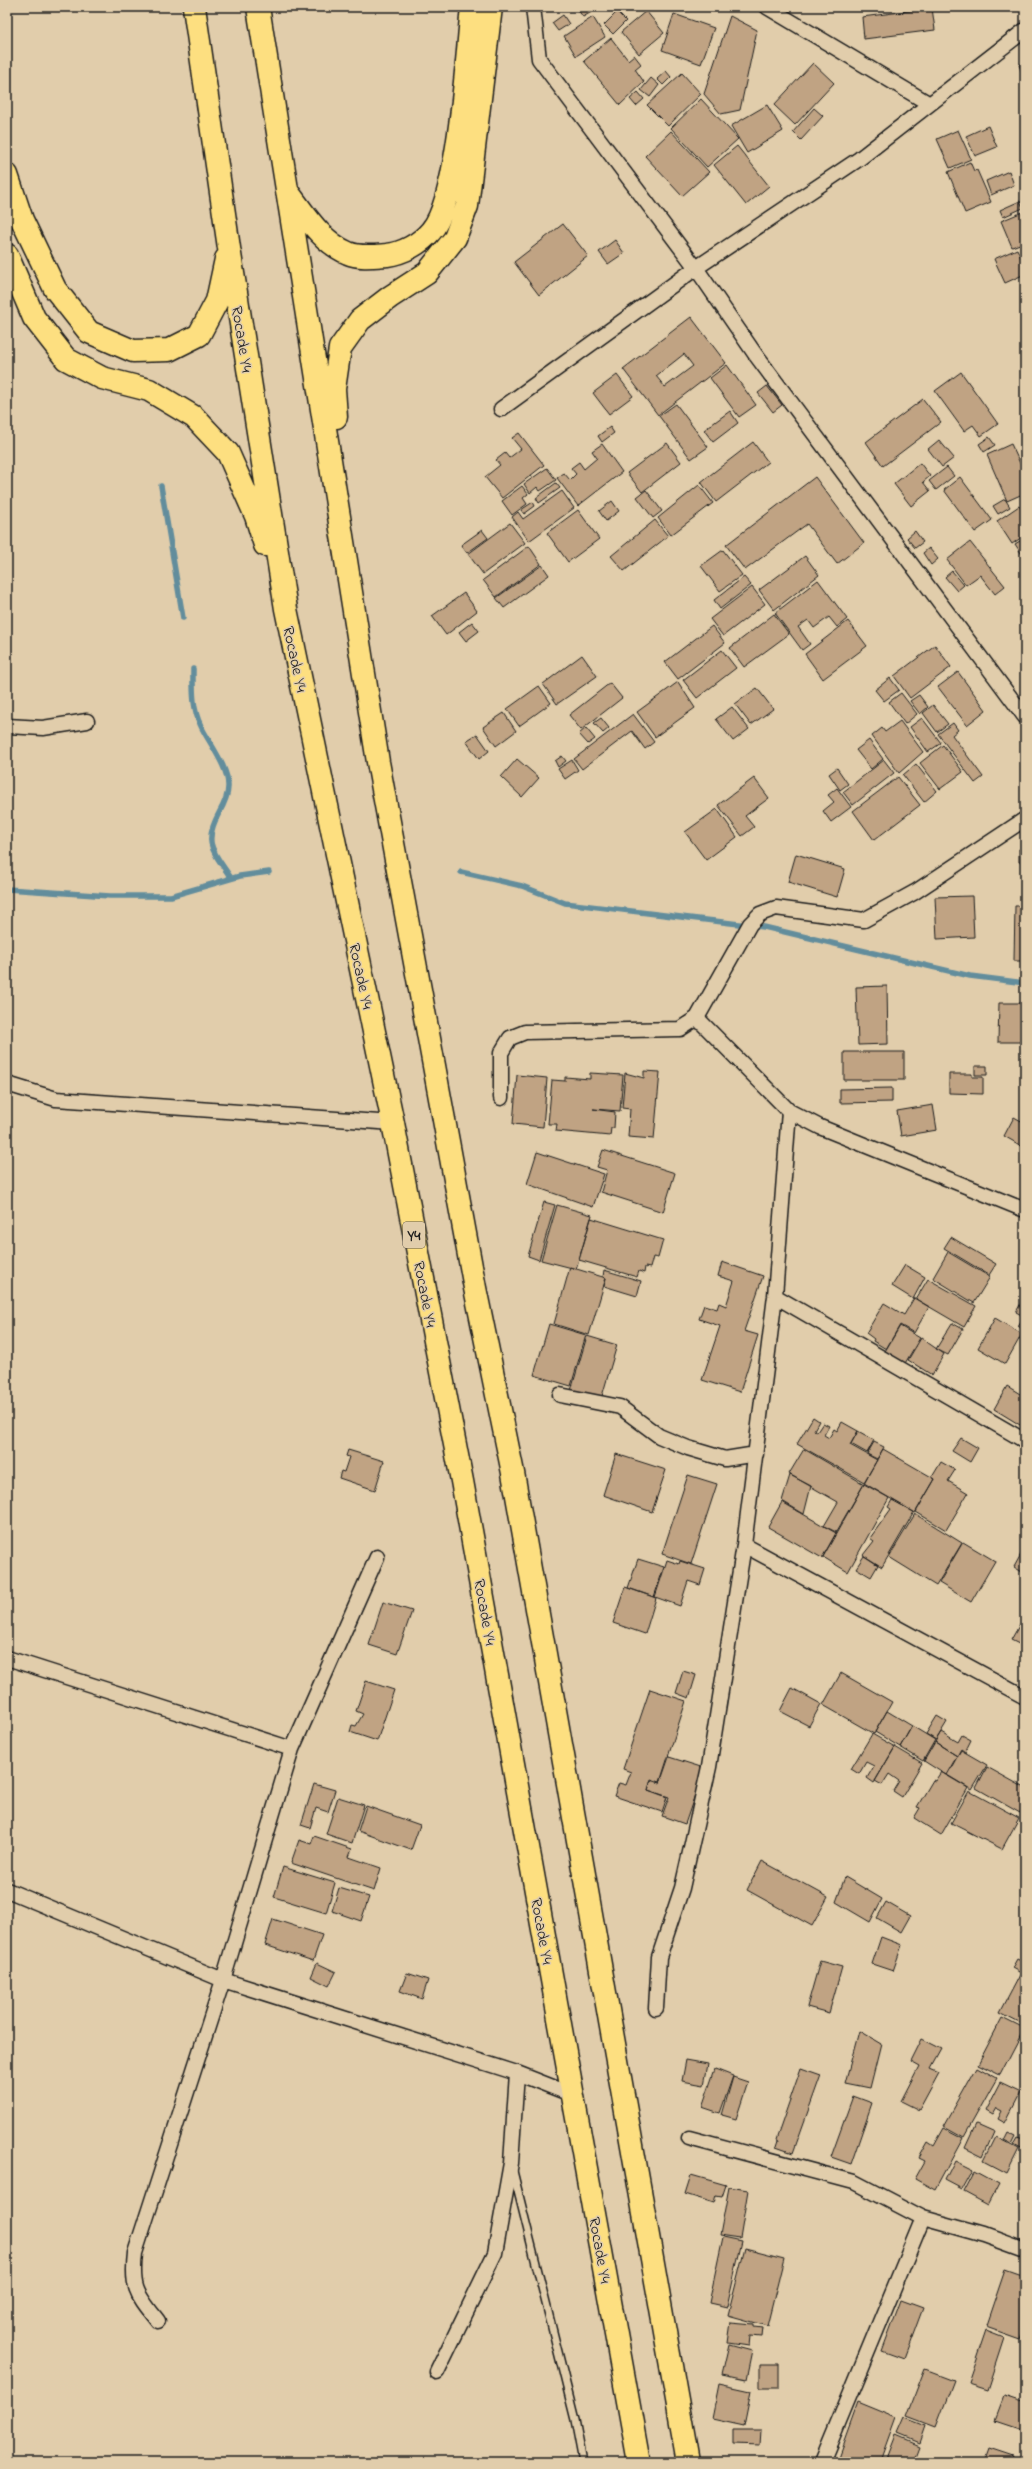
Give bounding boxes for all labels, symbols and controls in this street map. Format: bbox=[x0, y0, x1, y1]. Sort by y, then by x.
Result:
street label: Rocade Y4 bbox=[224, 304, 258, 375]
street label: Rocade Y4 bbox=[275, 624, 313, 695]
street label: Rocade Y4 bbox=[341, 941, 379, 1012]
road number: Y4 bbox=[403, 1222, 425, 1248]
street label: Rocade Y4 bbox=[406, 1259, 442, 1330]
street label: Rocade Y4 bbox=[466, 1577, 502, 1648]
street label: Rocade Y4 bbox=[523, 1896, 559, 1967]
street label: Rocade Y4 bbox=[581, 2215, 617, 2286]

